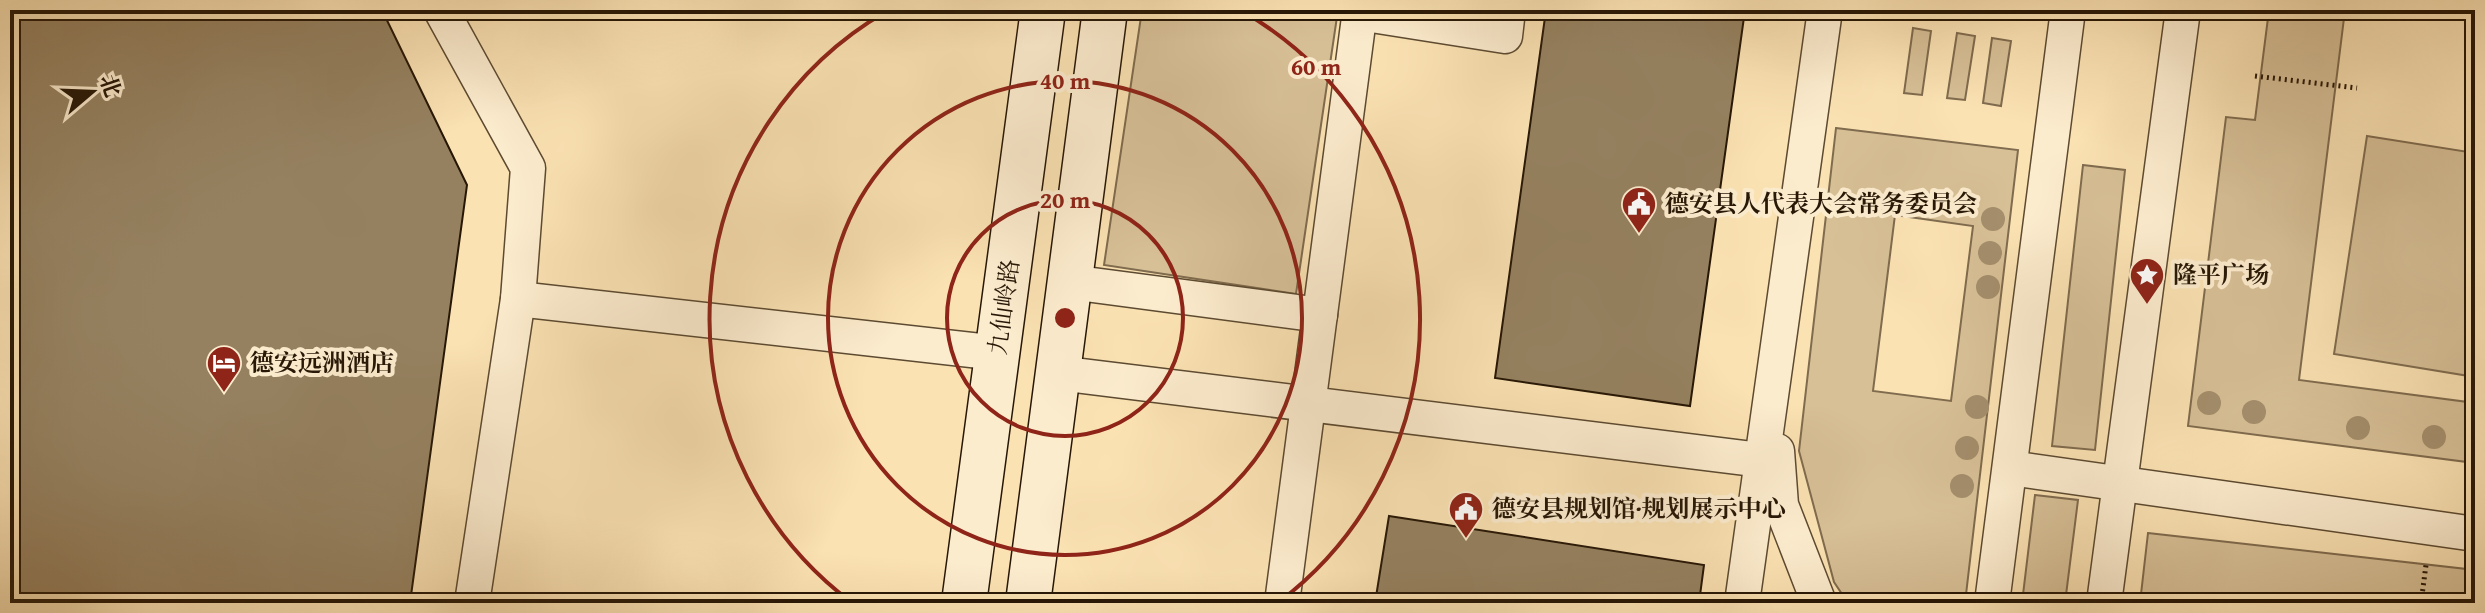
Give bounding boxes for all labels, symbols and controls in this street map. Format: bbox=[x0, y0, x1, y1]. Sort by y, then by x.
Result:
text: 60 m bbox=[1291, 49, 1342, 84]
north arrow bbox=[52, 52, 132, 132]
text: 40 m bbox=[1040, 63, 1091, 98]
text: 北 bbox=[92, 70, 130, 101]
text: 20 m bbox=[1040, 182, 1091, 217]
public building icon: 德安县人代表大会常务委员会 bbox=[1620, 185, 1658, 235]
place label: 德安县人代表大会常务委员会 bbox=[1665, 186, 1977, 221]
place icon: 隆平广场 bbox=[2128, 256, 2166, 306]
street label: 九仙岭路 bbox=[979, 257, 1028, 357]
place label: 隆平广场 bbox=[2173, 257, 2269, 292]
centre of rings bbox=[1051, 304, 1079, 332]
hotel icon: 德安远洲酒店 bbox=[205, 344, 243, 394]
place label: 德安远洲酒店 bbox=[250, 345, 394, 380]
public building icon: 德安县规划馆·规划展示中心 bbox=[1447, 490, 1485, 540]
place label: 德安县规划馆·规划展示中心 bbox=[1492, 491, 1785, 526]

